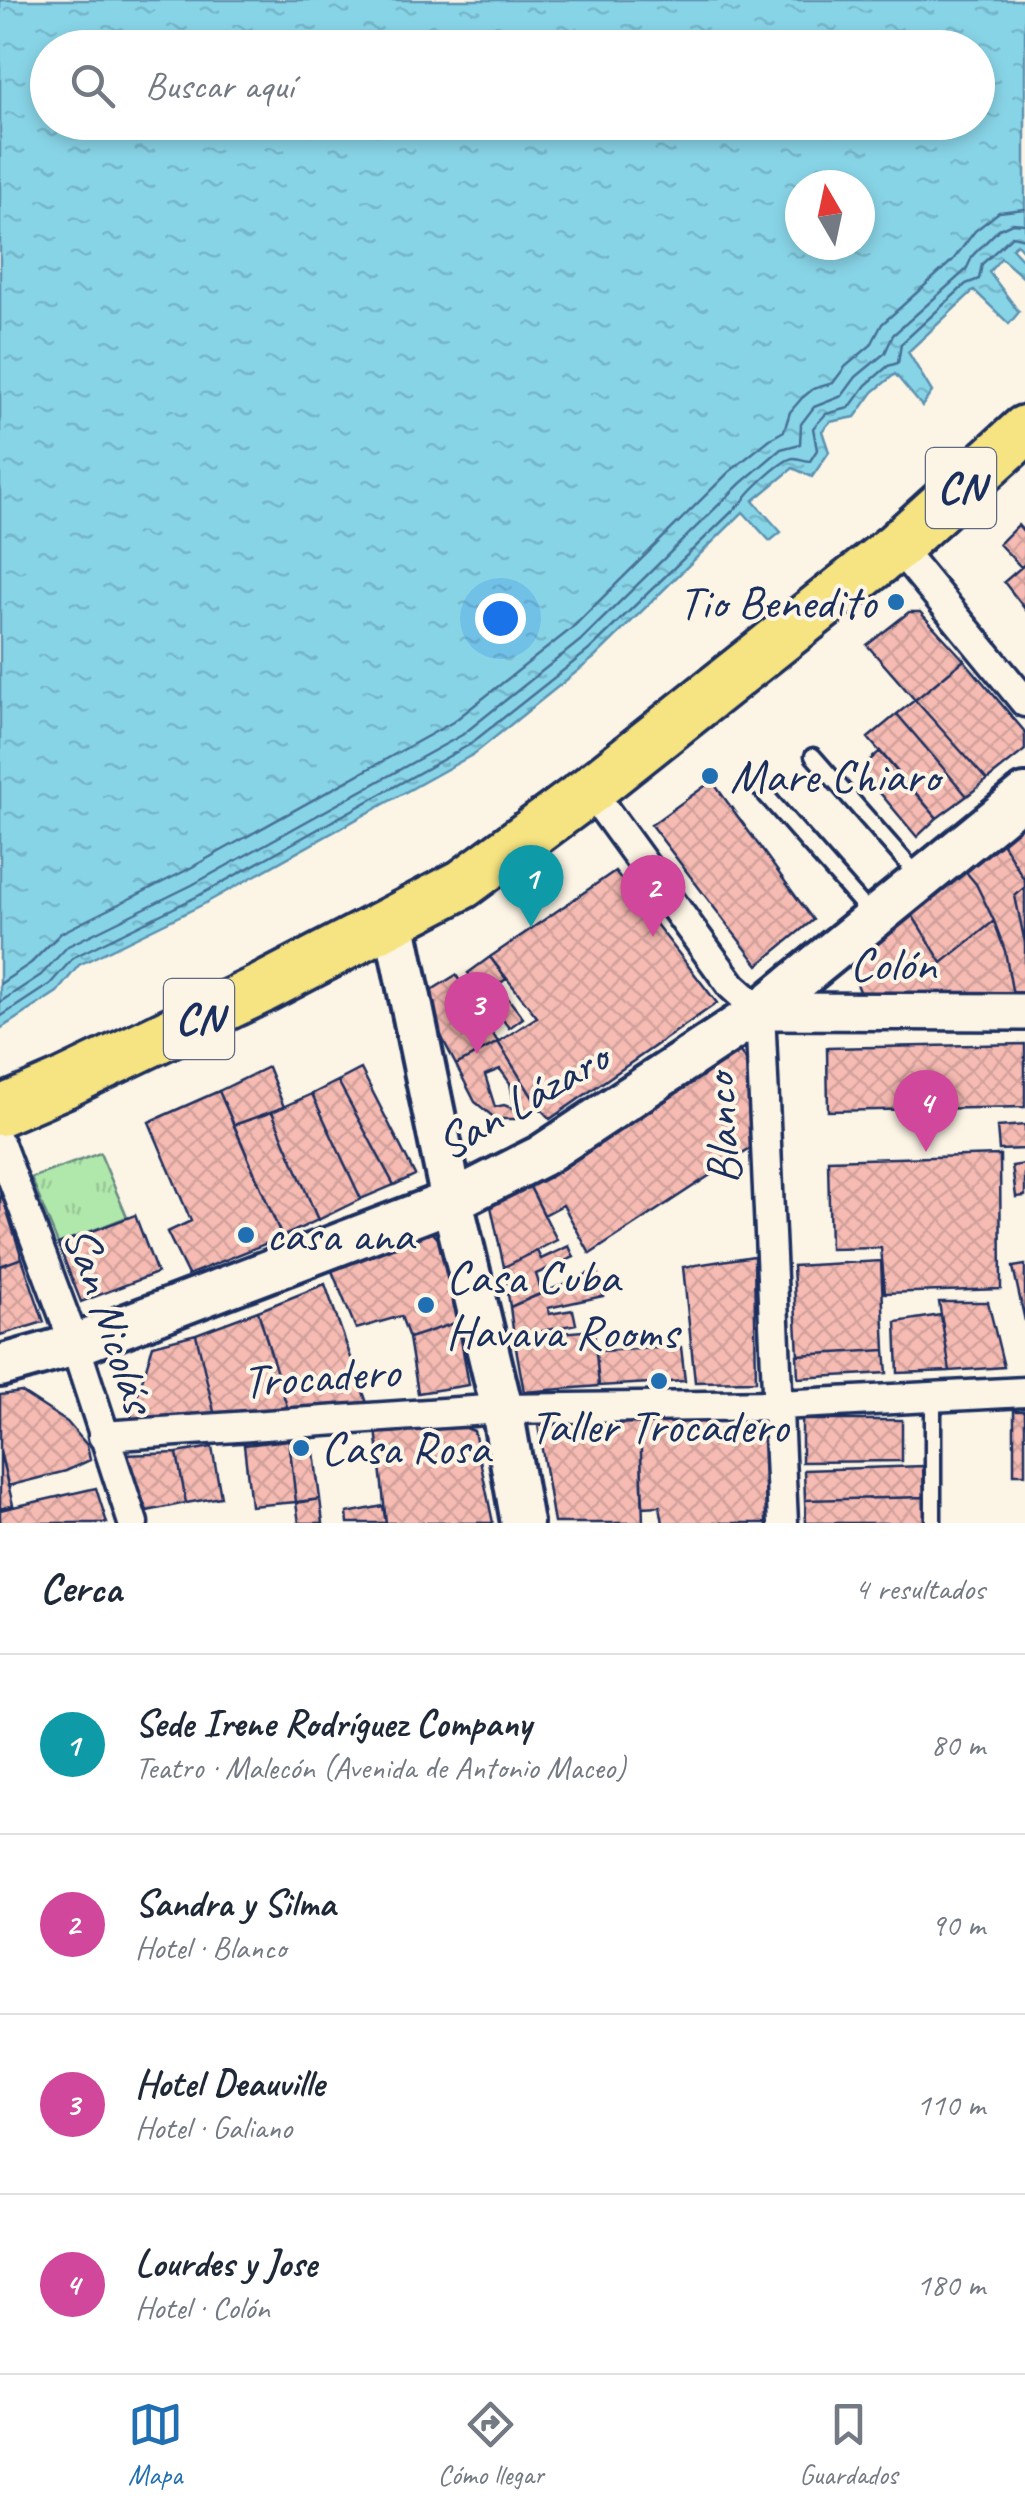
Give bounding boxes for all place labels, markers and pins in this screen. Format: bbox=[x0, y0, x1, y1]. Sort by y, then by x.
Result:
place label: Tio Benedito bbox=[678, 572, 878, 632]
marker: Tio Benedito bbox=[885, 591, 907, 613]
place label: Mare Chiaro bbox=[730, 746, 944, 806]
marker: Mare Chiaro bbox=[699, 765, 721, 787]
pin: 1 bbox=[498, 844, 564, 927]
pin: 2 bbox=[620, 854, 686, 937]
pin: 3 bbox=[444, 972, 510, 1054]
pin: 4 bbox=[894, 1070, 958, 1152]
place label: casa ana bbox=[266, 1205, 417, 1265]
marker: casa ana bbox=[235, 1224, 257, 1246]
place label: Casa Cuba Havava Rooms bbox=[446, 1247, 682, 1362]
marker: Casa Cuba Havava Rooms bbox=[415, 1294, 437, 1316]
marker: Taller Trocadero bbox=[648, 1370, 670, 1392]
place label: Taller Trocadero bbox=[530, 1396, 790, 1456]
place label: Casa Rosa bbox=[321, 1418, 493, 1478]
marker: Casa Rosa bbox=[290, 1437, 312, 1459]

